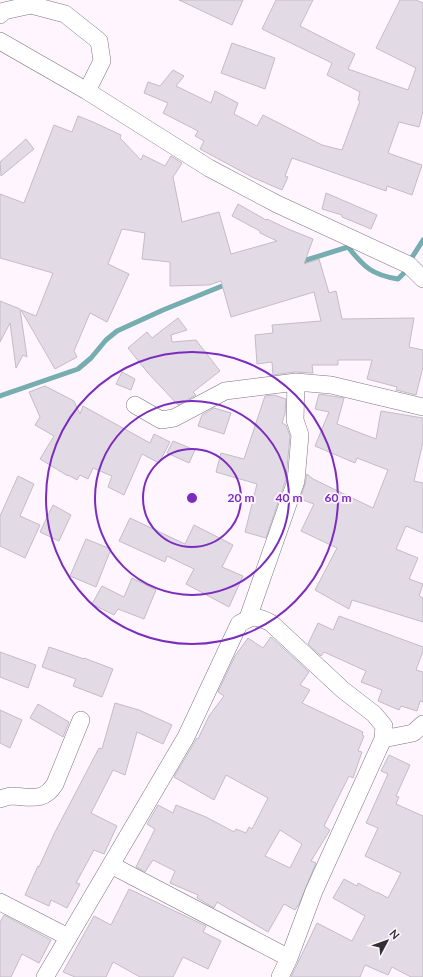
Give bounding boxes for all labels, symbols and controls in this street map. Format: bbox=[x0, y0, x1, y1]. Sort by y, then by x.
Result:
text: 20 m bbox=[228, 490, 254, 505]
text: 40 m bbox=[276, 490, 302, 505]
text: 60 m bbox=[325, 490, 351, 505]
centre of rings bbox=[185, 491, 199, 505]
north arrow bbox=[367, 921, 407, 961]
text: N bbox=[387, 927, 403, 942]

